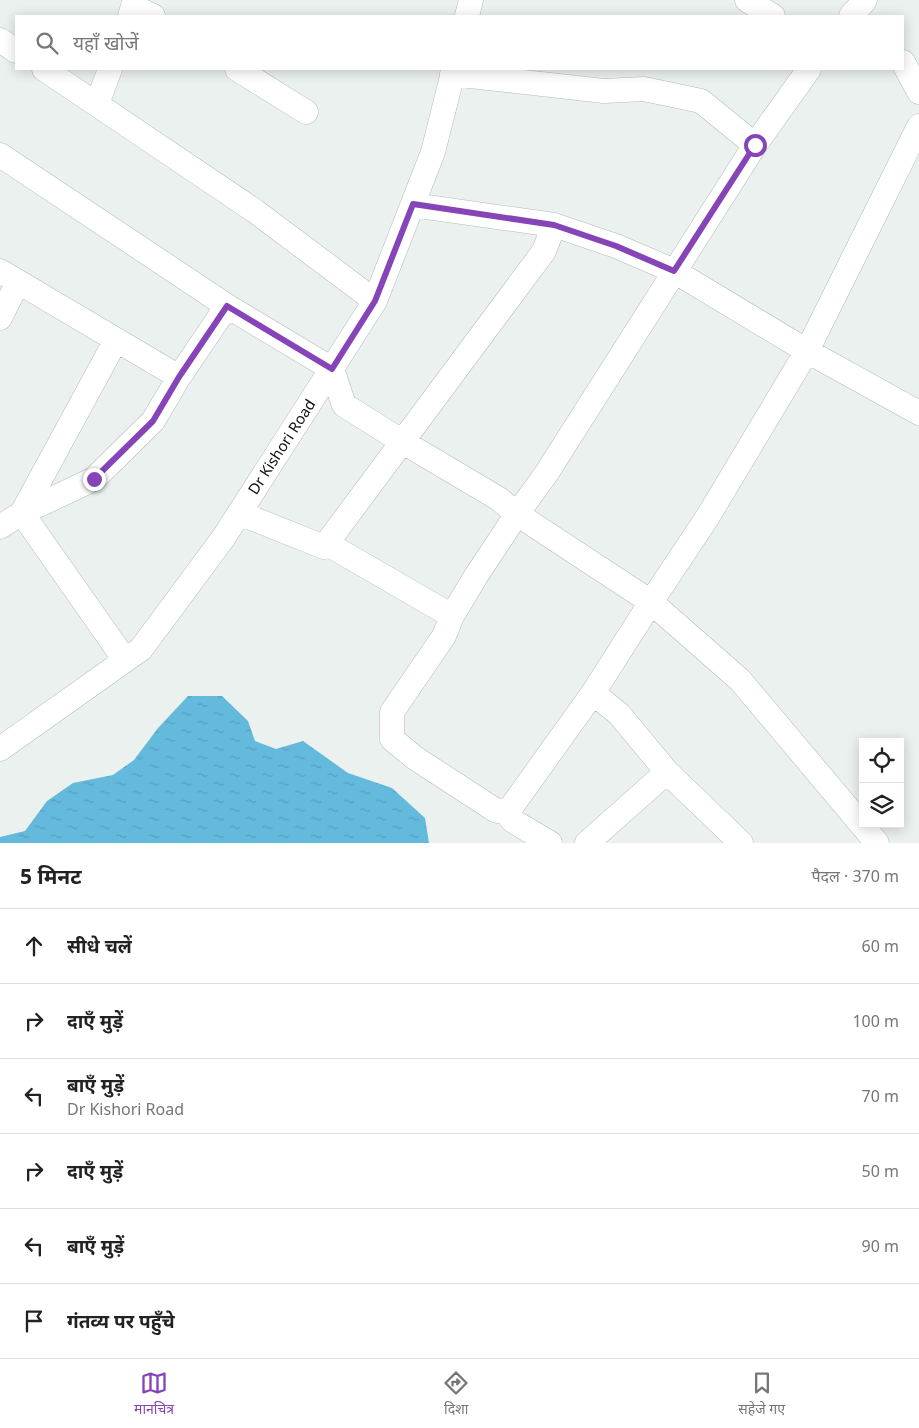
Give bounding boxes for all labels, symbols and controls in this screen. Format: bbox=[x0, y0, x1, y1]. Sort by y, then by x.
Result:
search box bbox=[15, 15, 904, 70]
icon: search bbox=[33, 29, 61, 57]
text: यहाँ खोजें bbox=[73, 30, 139, 56]
route start bbox=[744, 134, 767, 157]
street label: Dr Kishori Road bbox=[243, 395, 319, 498]
route end bbox=[83, 468, 106, 491]
map controls bbox=[859, 738, 904, 828]
button: locate bbox=[859, 738, 904, 783]
button: layers bbox=[859, 783, 904, 828]
text: 5 मिनट bbox=[20, 862, 82, 890]
text: पैदल · 370 m bbox=[811, 865, 899, 887]
icon: ahead bbox=[20, 932, 48, 960]
text: सीधे चलें bbox=[67, 933, 132, 959]
text: 60 m bbox=[862, 935, 899, 957]
icon: right bbox=[20, 1007, 48, 1035]
text: दाएँ मुड़ें bbox=[67, 1008, 123, 1034]
text: 100 m bbox=[852, 1010, 899, 1032]
text: बाएँ मुड़ें bbox=[67, 1072, 124, 1098]
icon: left bbox=[20, 1082, 48, 1110]
text: 70 m bbox=[862, 1085, 899, 1107]
text: Dr Kishori Road bbox=[67, 1098, 184, 1120]
icon: right bbox=[20, 1157, 48, 1185]
text: दाएँ मुड़ें bbox=[67, 1158, 123, 1184]
text: 50 m bbox=[862, 1160, 899, 1182]
icon: left bbox=[20, 1232, 48, 1260]
text: बाएँ मुड़ें bbox=[67, 1233, 124, 1259]
text: 90 m bbox=[862, 1235, 899, 1257]
icon: arrive bbox=[20, 1307, 48, 1335]
text: गंतव्य पर पहुँचे bbox=[67, 1308, 175, 1334]
tab: मानचित्र bbox=[134, 1369, 174, 1418]
tab: दिशा bbox=[442, 1369, 470, 1418]
tab: सहेजे गए bbox=[738, 1369, 785, 1418]

